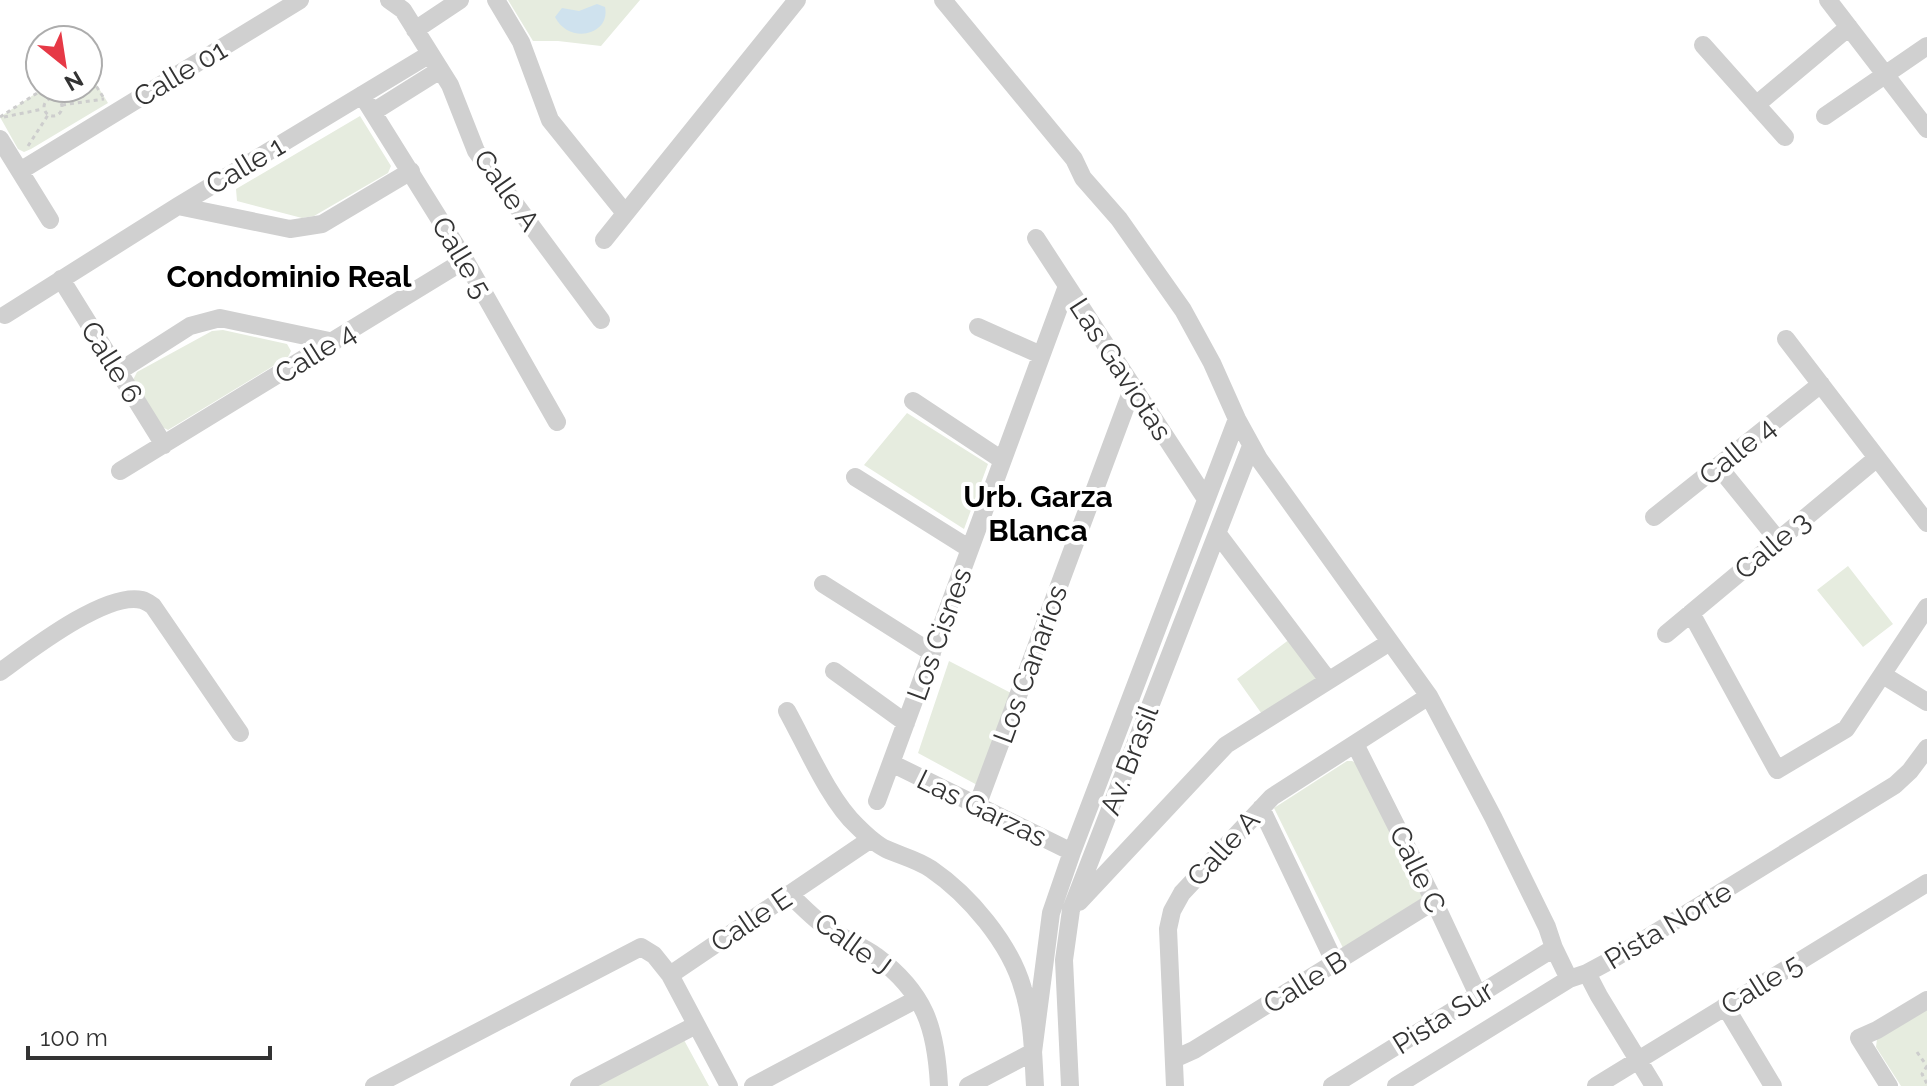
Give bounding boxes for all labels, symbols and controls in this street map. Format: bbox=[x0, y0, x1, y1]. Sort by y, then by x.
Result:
north arrow bbox=[24, 24, 104, 104]
street label: Calle 01 bbox=[128, 33, 233, 114]
text: N bbox=[60, 66, 88, 97]
street label: Calle 1 bbox=[200, 129, 290, 202]
street label: Calle A bbox=[467, 143, 546, 237]
street label: Calle 5 bbox=[425, 211, 499, 304]
district label: Condominio Real bbox=[166, 259, 412, 294]
street label: Las Gaviotas bbox=[1062, 292, 1179, 447]
street label: Calle 6 bbox=[74, 315, 149, 409]
street label: Calle 4 bbox=[269, 316, 362, 391]
street label: Calle 4 bbox=[1693, 411, 1782, 492]
district label: Urb. Garza Blanca bbox=[963, 479, 1113, 548]
street label: Calle 3 bbox=[1728, 504, 1817, 586]
street label: Los Cisnes bbox=[900, 563, 979, 705]
street label: Los Canarios bbox=[987, 581, 1074, 748]
street label: Av. Brasil bbox=[1094, 701, 1165, 819]
street label: Las Garzas bbox=[912, 763, 1052, 854]
street label: Calle A bbox=[1180, 804, 1267, 893]
street label: Calle C bbox=[1382, 820, 1453, 918]
street label: Pista Norte bbox=[1599, 875, 1738, 976]
street label: Calle E bbox=[705, 881, 798, 959]
street label: Calle J bbox=[808, 906, 897, 983]
street label: Calle B bbox=[1258, 944, 1353, 1021]
street label: Calle 5 bbox=[1715, 947, 1808, 1022]
street label: Pista Sur bbox=[1387, 974, 1500, 1061]
scale bar bbox=[28, 1010, 270, 1060]
text: 100 m bbox=[40, 1023, 108, 1052]

